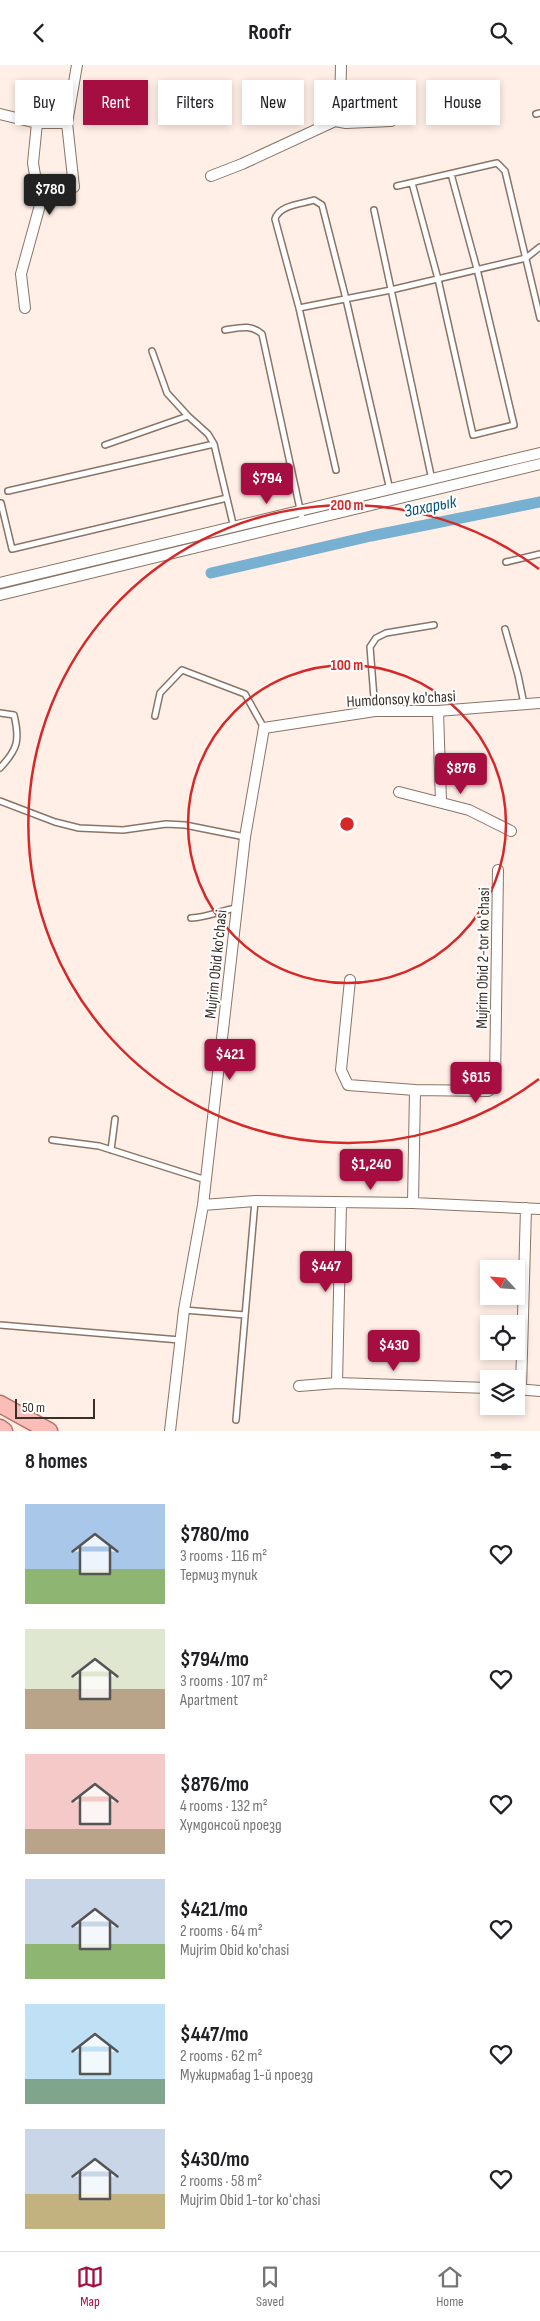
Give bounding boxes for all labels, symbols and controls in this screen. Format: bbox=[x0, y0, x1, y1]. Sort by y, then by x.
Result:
icon: back bbox=[25, 19, 53, 47]
text: Roofr bbox=[248, 19, 292, 46]
icon: search bbox=[487, 19, 515, 47]
chip: Buy bbox=[15, 80, 73, 125]
chip: Rent bbox=[83, 80, 148, 125]
chip: Filters bbox=[158, 80, 232, 125]
chip: New bbox=[242, 80, 304, 125]
chip: Apartment bbox=[314, 80, 416, 125]
chip: House bbox=[426, 80, 500, 125]
pin: $780 bbox=[20, 173, 80, 216]
text: $780 bbox=[35, 180, 65, 199]
pin: $794 bbox=[237, 463, 297, 505]
text: $794 bbox=[252, 469, 282, 488]
water label: Захарык bbox=[402, 491, 459, 522]
text: 200 m bbox=[330, 496, 364, 515]
text: 100 m bbox=[331, 656, 363, 675]
street label: Humdonsoy ko'chasi bbox=[346, 687, 456, 712]
pin: $876 bbox=[431, 753, 491, 795]
text: $876 bbox=[446, 759, 476, 778]
centre of rings bbox=[338, 815, 356, 833]
street label: Mujrim Obid 2-tor koʻchasi bbox=[473, 887, 494, 1029]
street label: Mujrim Obid ko'chasi bbox=[201, 909, 232, 1019]
pin: $421 bbox=[200, 1039, 260, 1081]
text: $421 bbox=[216, 1045, 244, 1064]
pin: $615 bbox=[446, 1061, 506, 1104]
text: $615 bbox=[461, 1068, 491, 1087]
pin: $1,240 bbox=[330, 1149, 412, 1191]
text: $1,240 bbox=[351, 1155, 391, 1174]
pin: $447 bbox=[296, 1251, 356, 1293]
text: $447 bbox=[311, 1257, 341, 1276]
north arrow bbox=[480, 1260, 525, 1305]
map controls bbox=[480, 1260, 525, 1415]
button: locate bbox=[480, 1315, 525, 1360]
pin: $430 bbox=[364, 1329, 424, 1372]
text: $430 bbox=[379, 1336, 409, 1355]
button: layers bbox=[480, 1370, 525, 1415]
scale bar bbox=[15, 1396, 95, 1419]
text: 50 m bbox=[22, 1399, 45, 1416]
icon: filters bbox=[487, 1447, 515, 1475]
text: 8 homes bbox=[25, 1449, 88, 1474]
text: $780/mo bbox=[180, 1522, 249, 1547]
icon: home bbox=[65, 1524, 125, 1584]
icon: heart bbox=[487, 1540, 515, 1568]
text: 3 rooms · 116 m² bbox=[180, 1547, 267, 1566]
text: Термиз тупик bbox=[180, 1566, 257, 1585]
text: $794/mo bbox=[180, 1647, 249, 1672]
icon: home bbox=[65, 1649, 125, 1709]
icon: heart bbox=[487, 1665, 515, 1693]
text: 3 rooms · 107 m² bbox=[180, 1672, 268, 1691]
text: Apartment bbox=[180, 1691, 238, 1710]
text: $876/mo bbox=[180, 1772, 249, 1797]
icon: home bbox=[65, 1774, 125, 1834]
icon: heart bbox=[487, 1790, 515, 1818]
text: 4 rooms · 132 m² bbox=[180, 1797, 268, 1816]
text: Хумдонсой проезд bbox=[180, 1816, 282, 1835]
text: $421/mo bbox=[180, 1897, 248, 1922]
icon: home bbox=[65, 1899, 125, 1959]
icon: heart bbox=[487, 1915, 515, 1943]
text: 2 rooms · 64 m² bbox=[180, 1922, 263, 1941]
text: Mujrim Obid ko'chasi bbox=[180, 1941, 289, 1960]
text: $447/mo bbox=[180, 2022, 248, 2047]
icon: home bbox=[65, 2024, 125, 2084]
icon: heart bbox=[487, 2040, 515, 2068]
text: 2 rooms · 62 m² bbox=[180, 2047, 263, 2066]
text: Мужирмабад 1-й проезд bbox=[180, 2066, 313, 2085]
text: $430/mo bbox=[180, 2147, 249, 2172]
icon: home bbox=[65, 2149, 125, 2209]
icon: heart bbox=[487, 2165, 515, 2193]
text: 2 rooms · 58 m² bbox=[180, 2172, 262, 2191]
text: Mujrim Obid 1-tor koʻchasi bbox=[180, 2191, 320, 2210]
tab: Map bbox=[76, 2263, 104, 2310]
tab: Saved bbox=[256, 2263, 284, 2310]
tab: Home bbox=[436, 2263, 464, 2310]

